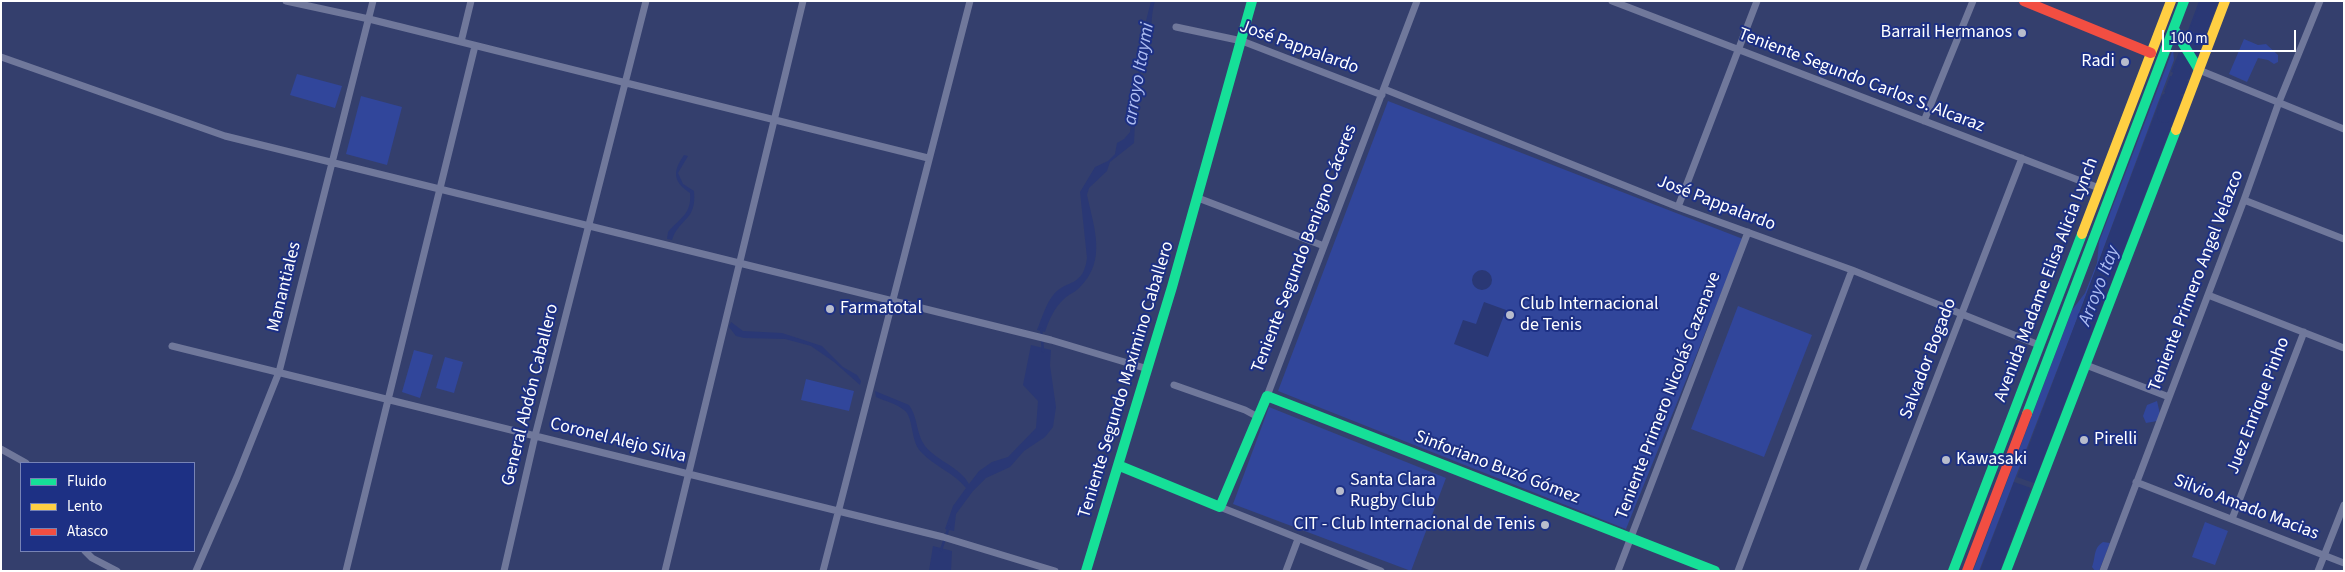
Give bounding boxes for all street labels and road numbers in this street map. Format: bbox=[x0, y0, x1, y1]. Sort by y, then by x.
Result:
street label: José Pappalardo bbox=[1236, 16, 1362, 80]
street label: Teniente Segundo Carlos S. Alcaraz bbox=[1735, 24, 1987, 138]
street label: Teniente Segundo Benigno Cáceres bbox=[1248, 122, 1362, 376]
street label: Avenida Madame Elisa Alicia Lynch bbox=[1990, 155, 2104, 405]
street label: Teniente Primero Angel Velazco bbox=[2145, 167, 2249, 395]
street label: José Pappalardo bbox=[1654, 171, 1778, 237]
street label: Teniente Segundo Maximino Caballero bbox=[1075, 239, 1179, 521]
street label: Manantiales bbox=[263, 240, 307, 334]
street label: Teniente Primero Nicolás Cazenave bbox=[1612, 269, 1726, 523]
street label: Salvador Bogado bbox=[1896, 295, 1962, 423]
street label: General Abdón Caballero bbox=[498, 302, 564, 488]
street label: Juez Enrique Pinho bbox=[2223, 334, 2295, 478]
street label: Coronel Alejo Silva bbox=[548, 414, 688, 468]
street label: Sinforiano Buzó Gómez bbox=[1411, 427, 1583, 509]
street label: Silvio Amado Macias bbox=[2171, 470, 2321, 546]

